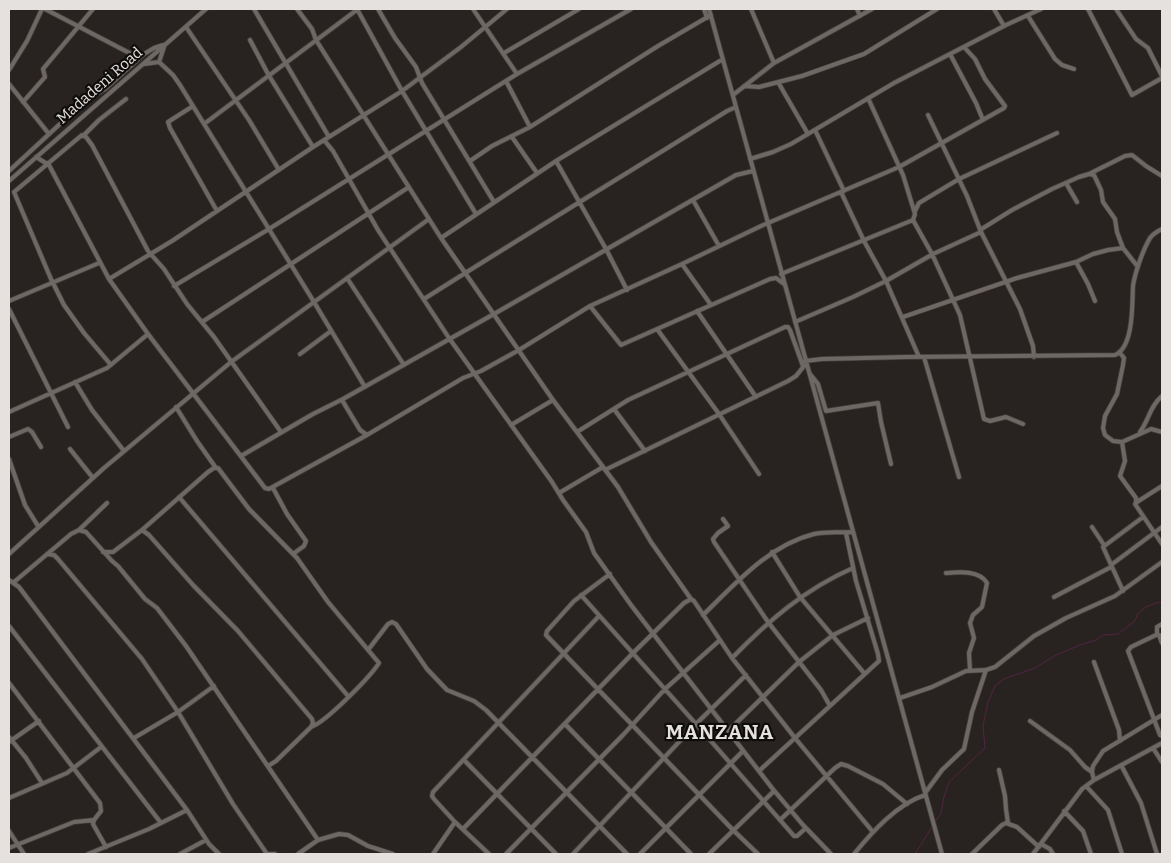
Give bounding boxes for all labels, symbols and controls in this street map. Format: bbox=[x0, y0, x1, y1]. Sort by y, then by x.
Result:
street label: Madadeni Road bbox=[54, 44, 146, 128]
district label: MANZANA bbox=[665, 721, 775, 745]

